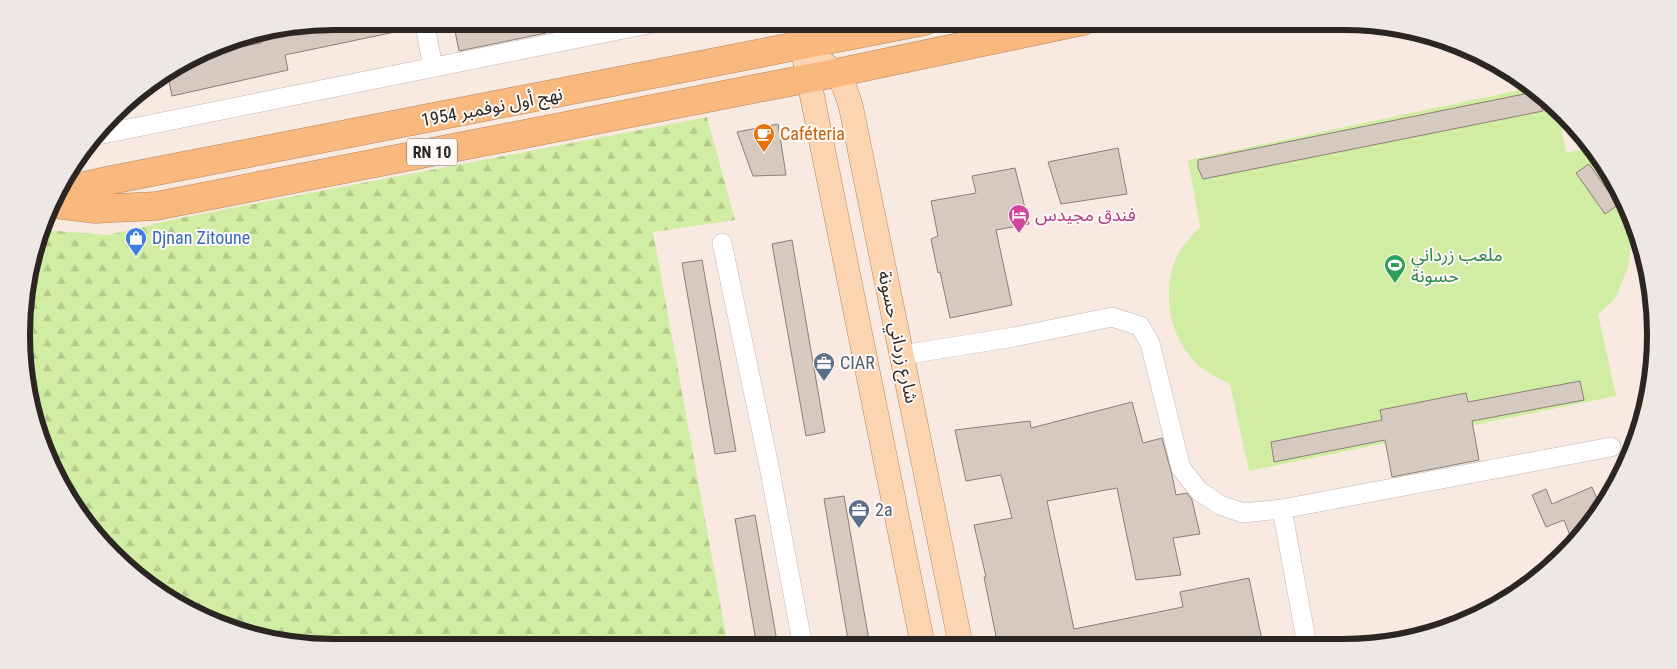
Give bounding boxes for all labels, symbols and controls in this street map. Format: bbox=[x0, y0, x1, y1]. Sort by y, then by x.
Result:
street label: نهج أول نوفمبر 1954 bbox=[419, 82, 565, 133]
cafe icon: Caféteria bbox=[752, 122, 776, 153]
place label: Caféteria bbox=[780, 123, 845, 144]
road number: RN 10 bbox=[407, 138, 457, 166]
hotel icon: فندق مجيدس bbox=[1007, 203, 1031, 234]
place label: فندق مجيدس bbox=[1035, 204, 1136, 226]
shop icon: Djnan Zitoune bbox=[124, 226, 148, 257]
place label: Djnan Zitoune bbox=[152, 227, 250, 248]
place label: ملعب زرداني حسونة bbox=[1411, 244, 1503, 287]
sports icon: ملعب زرداني حسونة bbox=[1383, 253, 1407, 284]
street label: شارع زرداني حسونة bbox=[870, 269, 923, 406]
office icon: CIAR bbox=[812, 351, 836, 382]
place label: CIAR bbox=[840, 352, 875, 373]
office icon: 2a bbox=[847, 498, 871, 529]
place label: 2a bbox=[875, 499, 893, 520]

